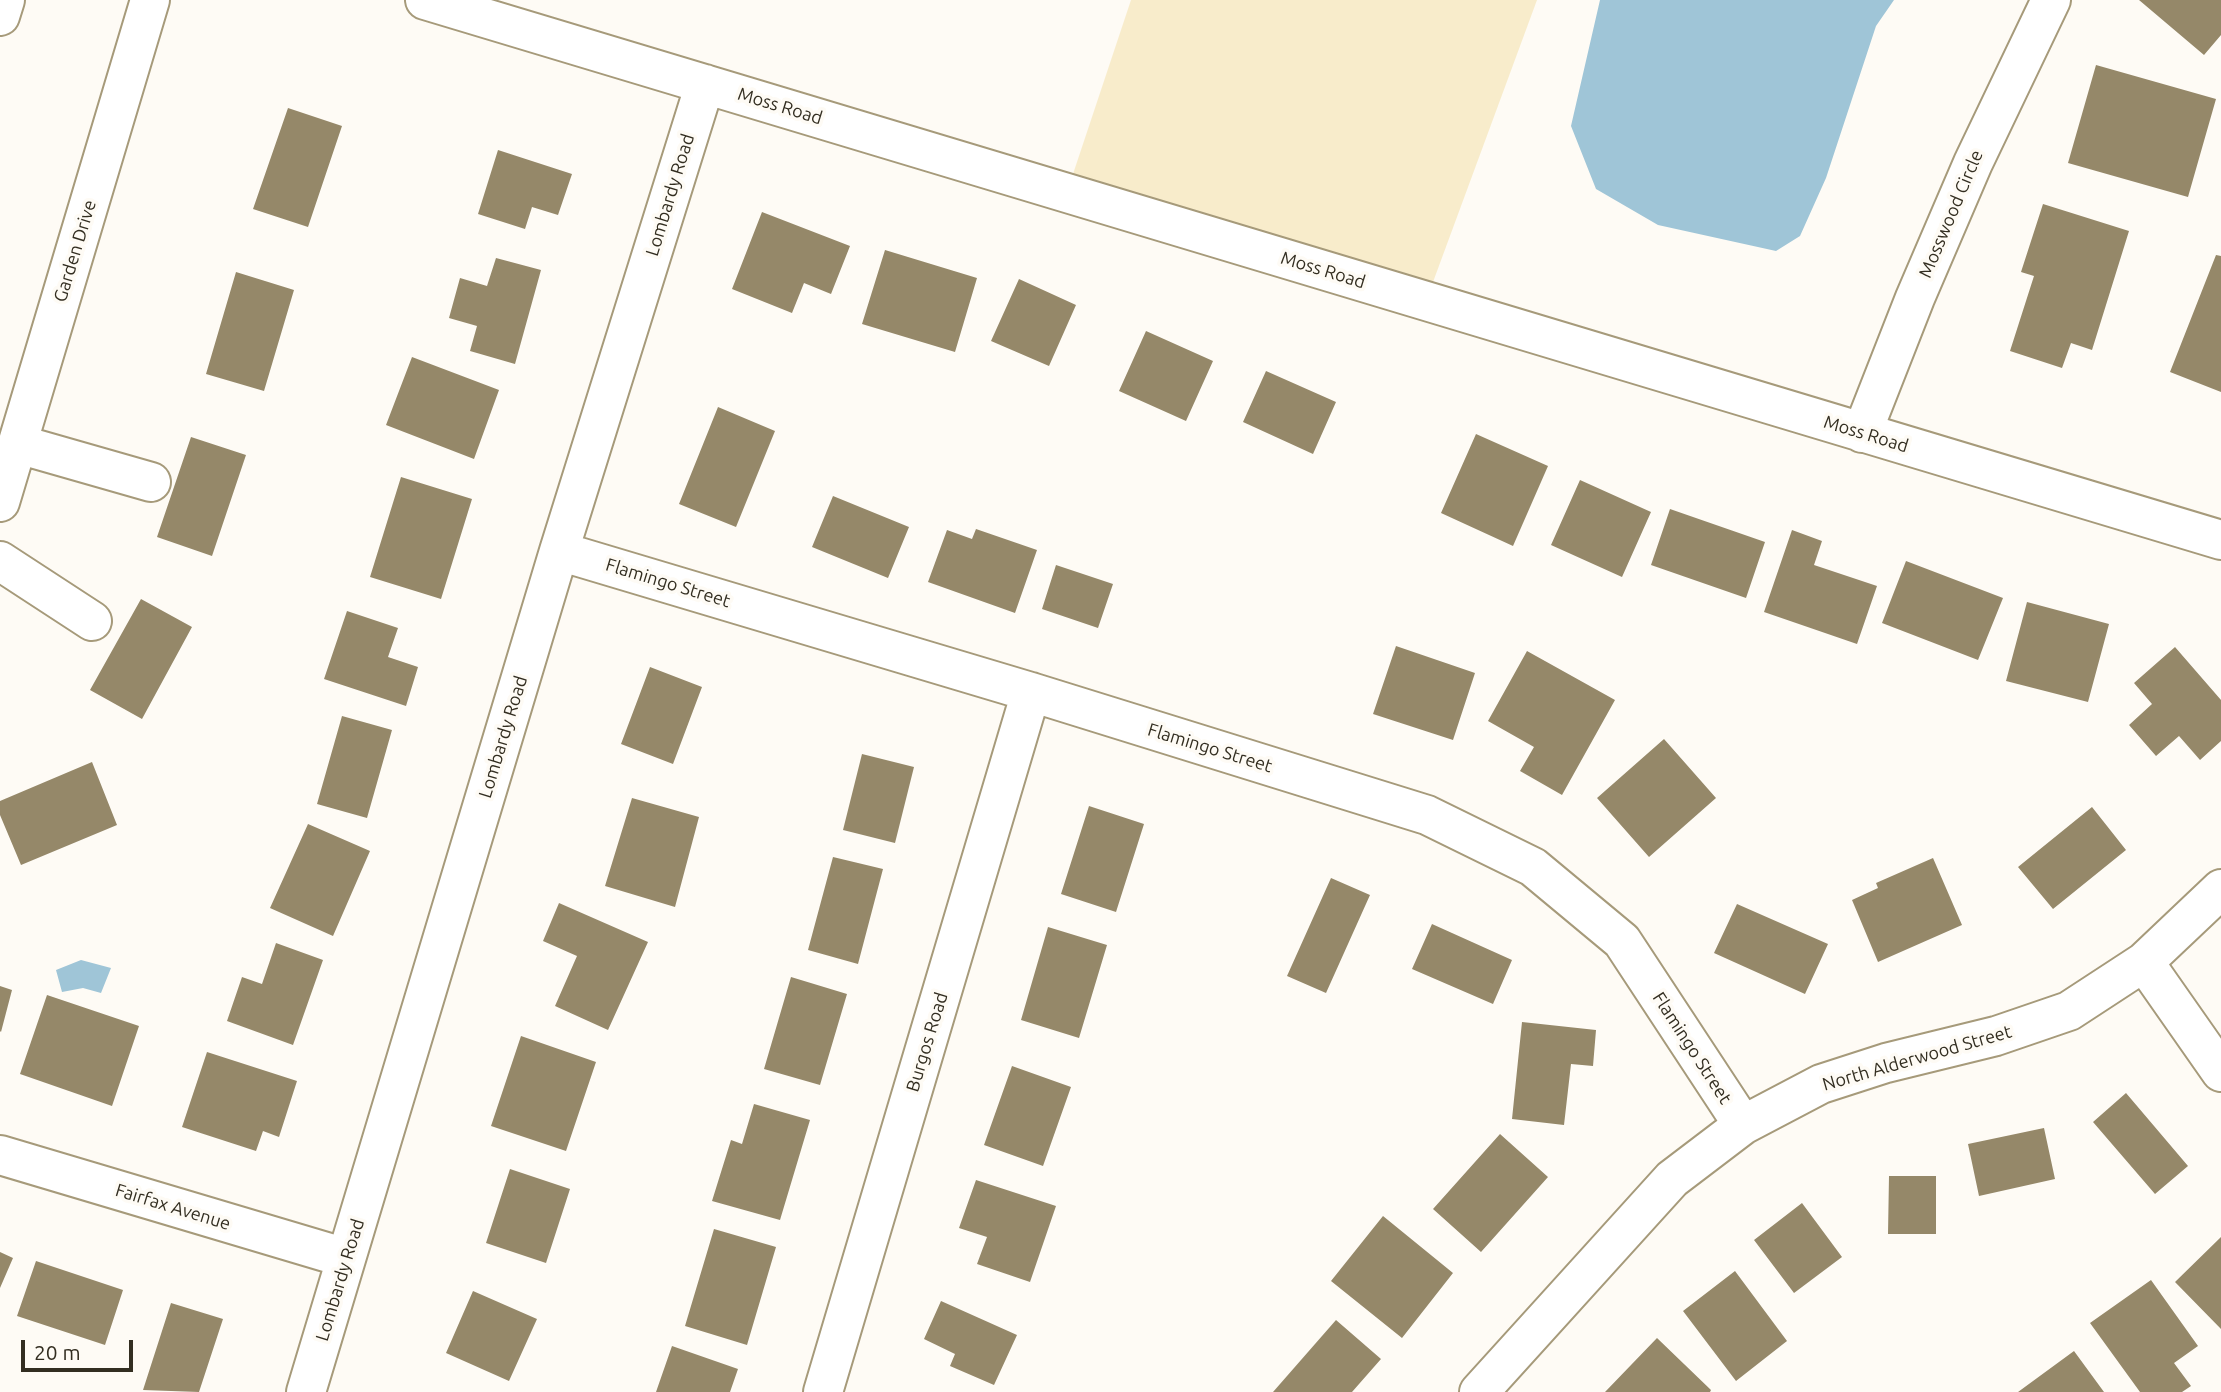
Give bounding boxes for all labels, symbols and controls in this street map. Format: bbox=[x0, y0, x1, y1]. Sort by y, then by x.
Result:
street label: Moss Road bbox=[735, 83, 825, 129]
street label: Lombardy Road bbox=[641, 131, 699, 259]
street label: Mosswood Circle bbox=[1914, 147, 1988, 281]
street label: Garden Drive bbox=[49, 197, 101, 305]
street label: Moss Road bbox=[1278, 247, 1368, 293]
street label: Moss Road bbox=[1821, 411, 1911, 457]
street label: Flamingo Street bbox=[603, 554, 733, 612]
street label: Lombardy Road bbox=[474, 673, 532, 801]
street label: Flamingo Street bbox=[1145, 719, 1275, 777]
street label: Flamingo Street bbox=[1648, 988, 1736, 1108]
street label: Burgos Road bbox=[902, 990, 952, 1094]
street label: North Alderwood Street bbox=[1820, 1021, 2014, 1095]
street label: Fairfax Avenue bbox=[113, 1179, 233, 1235]
street label: Lombardy Road bbox=[311, 1216, 369, 1344]
scale bar bbox=[24, 1326, 136, 1370]
text: 20 m bbox=[34, 1340, 81, 1364]

